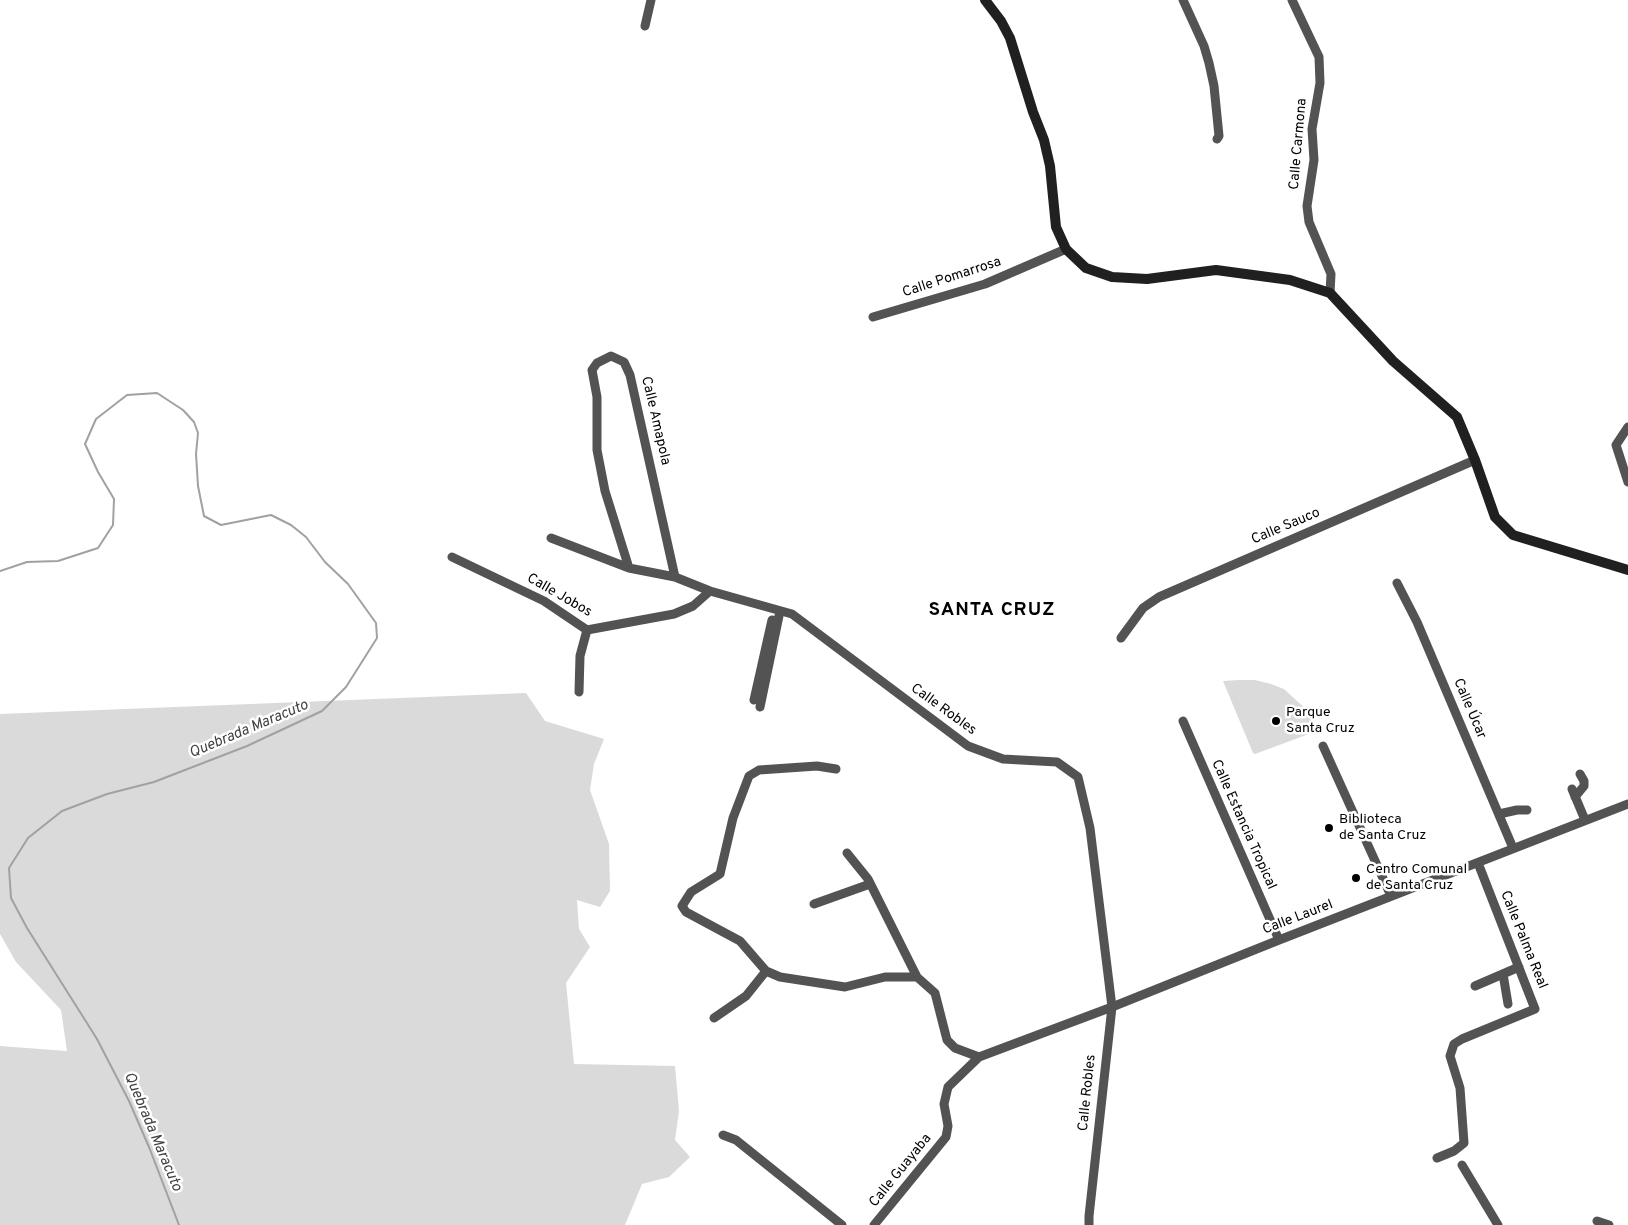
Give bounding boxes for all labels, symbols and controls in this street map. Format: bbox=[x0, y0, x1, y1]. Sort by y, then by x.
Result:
street label: Calle Carmona bbox=[1287, 98, 1311, 190]
street label: Calle Pomarrosa bbox=[901, 254, 1003, 302]
street label: Calle Amapola bbox=[637, 375, 673, 467]
street label: Calle Sauco bbox=[1249, 505, 1323, 549]
street label: Calle Jobos bbox=[523, 571, 595, 621]
district label: SANTA CRUZ bbox=[927, 600, 1057, 622]
street label: Calle Úcar bbox=[1449, 676, 1489, 742]
street label: Calle Robles bbox=[907, 681, 979, 739]
water label: Quebrada Maracuto bbox=[187, 697, 311, 763]
place label: Parque Santa Cruz bbox=[1286, 705, 1355, 738]
marker: Parque Santa Cruz bbox=[1270, 715, 1282, 727]
street label: Calle Estancia Tropical bbox=[1207, 758, 1279, 892]
place label: Biblioteca de Santa Cruz bbox=[1339, 812, 1426, 844]
marker: Biblioteca de Santa Cruz bbox=[1323, 822, 1335, 834]
place label: Centro Comunal de Santa Cruz bbox=[1366, 862, 1467, 894]
marker: Centro Comunal de Santa Cruz bbox=[1350, 872, 1362, 884]
street label: Calle Palma Real bbox=[1496, 889, 1550, 991]
street label: Calle Laurel bbox=[1260, 897, 1336, 939]
street label: Calle Robles bbox=[1076, 1054, 1100, 1132]
water label: Quebrada Maracuto bbox=[119, 1070, 185, 1194]
street label: Calle Guayaba bbox=[866, 1131, 936, 1211]

